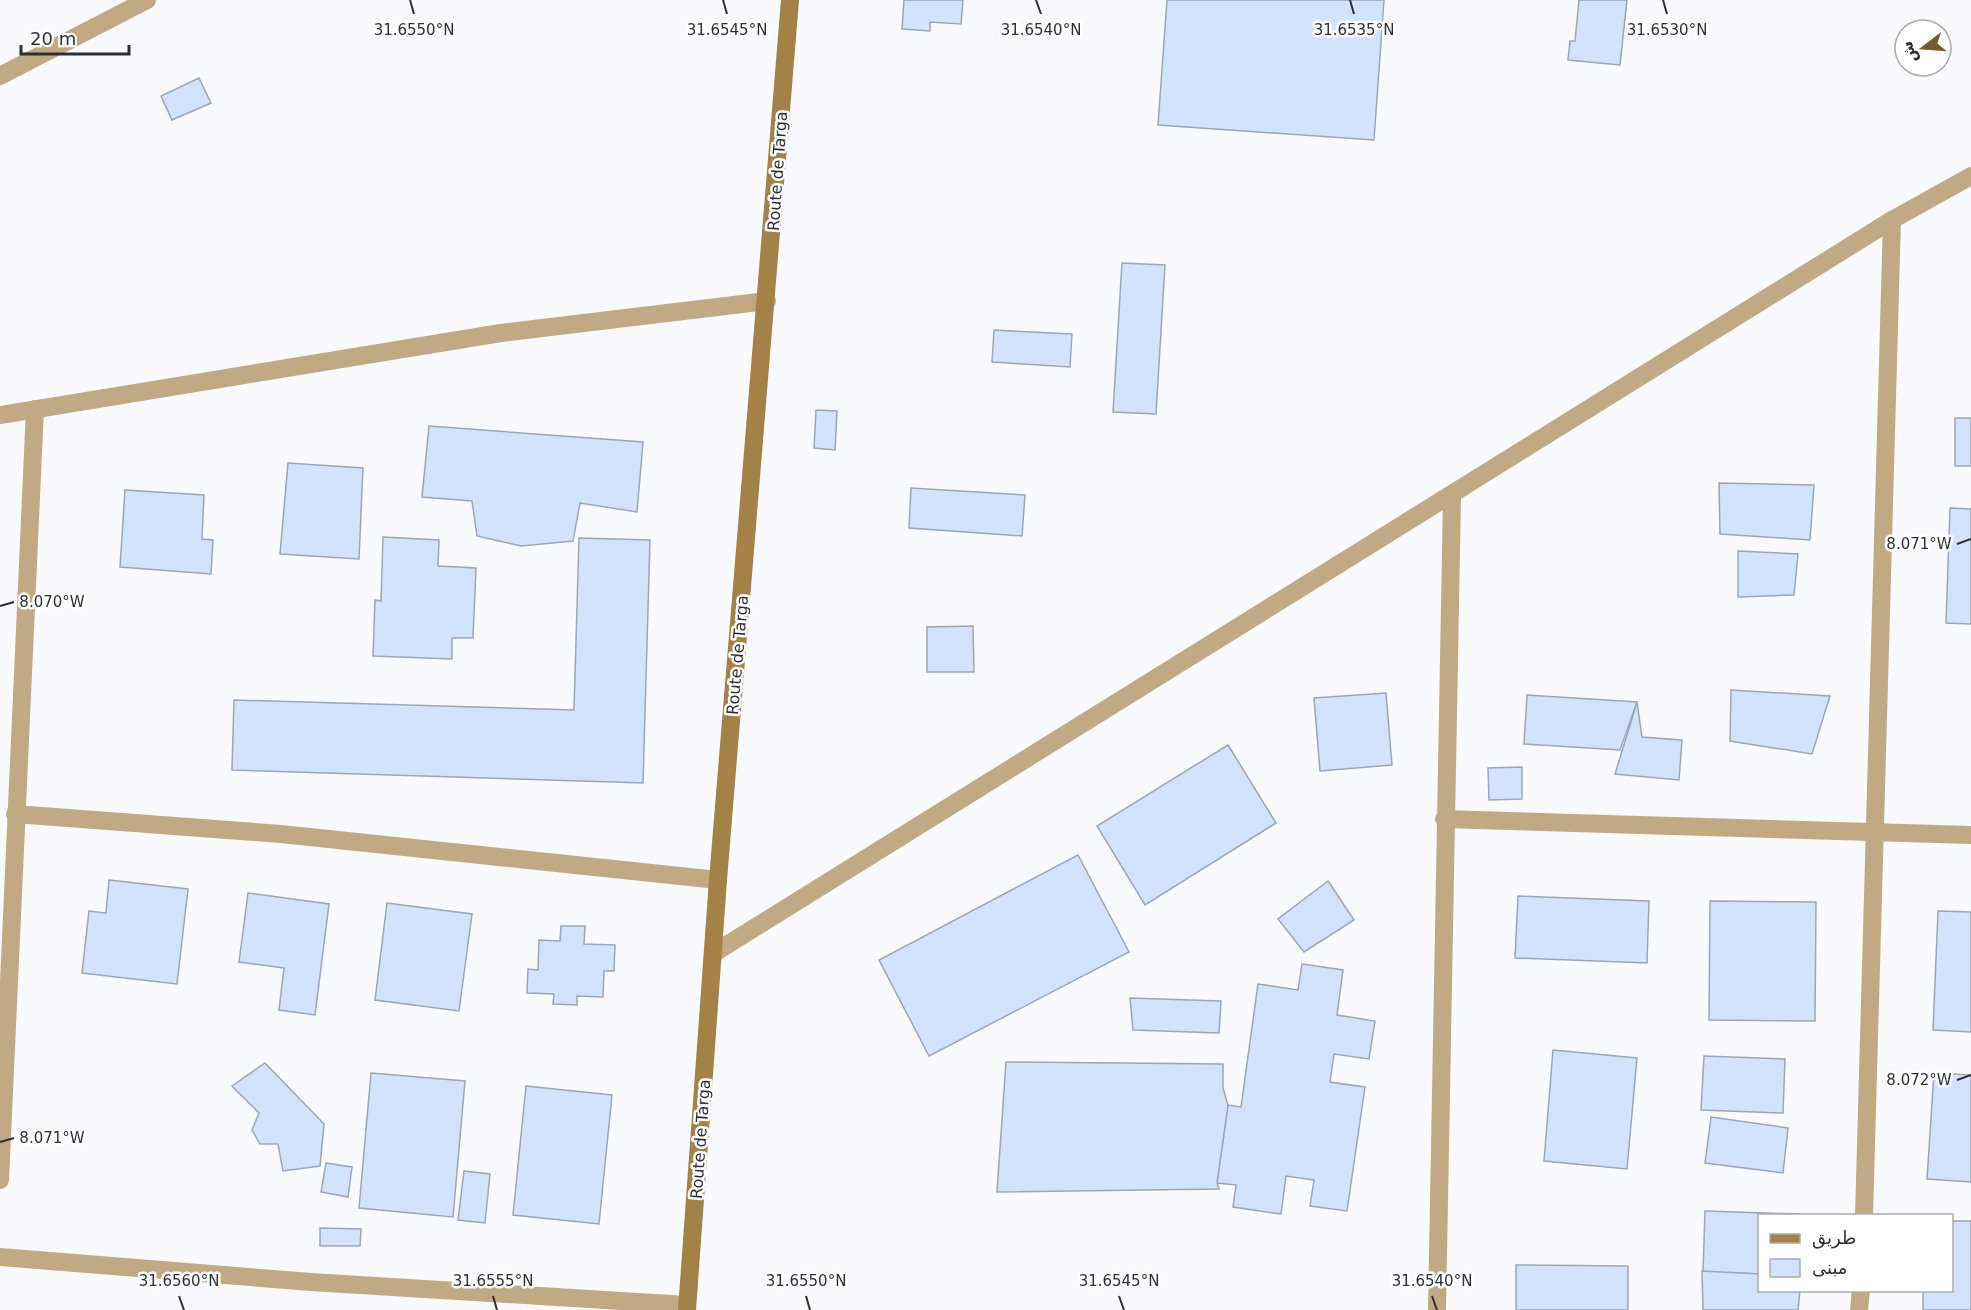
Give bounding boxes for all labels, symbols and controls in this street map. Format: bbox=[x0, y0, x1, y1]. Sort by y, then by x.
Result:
scale bar bbox=[21, 18, 129, 56]
north arrow bbox=[1893, 18, 1953, 78]
text: 31.6550°N bbox=[374, 21, 454, 39]
text: 31.6545°N bbox=[687, 21, 767, 39]
text: 31.6540°N bbox=[1001, 21, 1081, 39]
text: 31.6535°N bbox=[1314, 21, 1394, 39]
text: 31.6530°N bbox=[1627, 21, 1707, 39]
text: 20 m bbox=[30, 28, 76, 49]
text: ش bbox=[1897, 39, 1921, 66]
street label: Route de Targa bbox=[764, 111, 791, 231]
text: 8.071°W bbox=[1886, 535, 1952, 553]
text: 8.070°W bbox=[19, 593, 85, 611]
street label: Route de Targa bbox=[723, 595, 752, 716]
text: 8.072°W bbox=[1886, 1071, 1952, 1089]
street label: Route de Targa bbox=[687, 1079, 714, 1199]
text: 8.071°W bbox=[19, 1129, 85, 1147]
legend bbox=[1758, 1214, 1953, 1292]
text: طريق bbox=[1812, 1227, 1856, 1249]
text: مبنى bbox=[1812, 1257, 1848, 1278]
text: 31.6560°N bbox=[139, 1272, 219, 1290]
text: 31.6555°N bbox=[453, 1272, 533, 1290]
text: 31.6550°N bbox=[766, 1272, 846, 1290]
text: 31.6545°N bbox=[1079, 1272, 1159, 1290]
text: 31.6540°N bbox=[1392, 1272, 1472, 1290]

